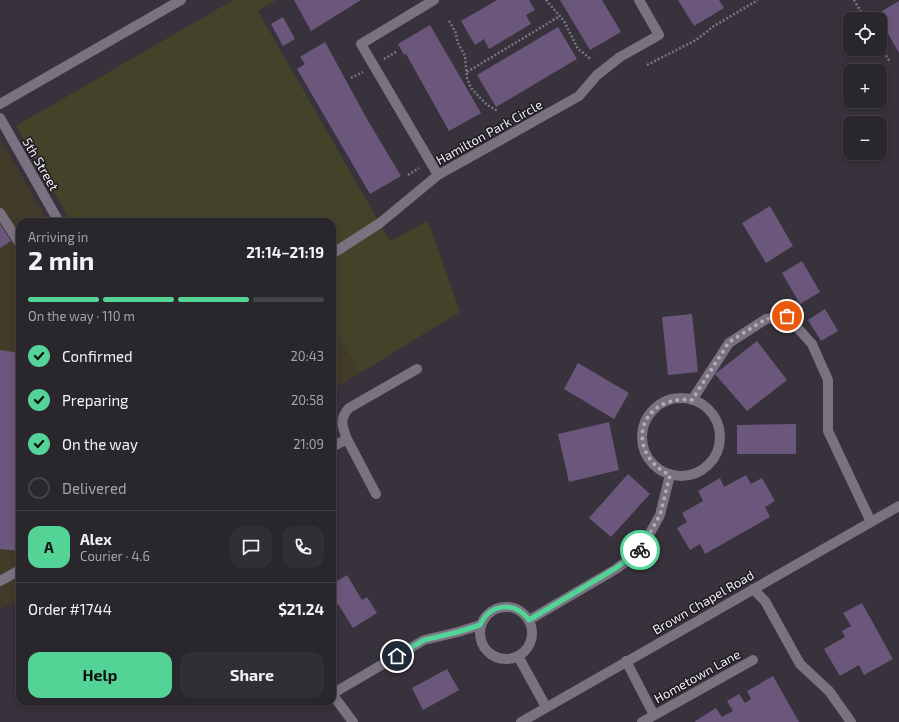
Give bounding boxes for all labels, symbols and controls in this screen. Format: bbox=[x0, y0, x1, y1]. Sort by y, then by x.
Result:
map controls bbox=[843, 12, 887, 160]
button: locate bbox=[843, 12, 887, 56]
button: + bbox=[843, 64, 887, 108]
street label: Hamilton Park Circle bbox=[433, 96, 545, 168]
button: − bbox=[843, 116, 887, 160]
street label: 5th Street bbox=[19, 135, 63, 193]
text: Arriving in bbox=[28, 229, 88, 245]
text: 21:14–21:19 bbox=[246, 243, 324, 261]
text: 2 min bbox=[28, 244, 94, 275]
pin bbox=[770, 299, 804, 333]
icon: bag bbox=[776, 305, 798, 327]
text: On the way · 110 m bbox=[28, 308, 135, 324]
icon: check bbox=[28, 345, 50, 367]
text: Confirmed bbox=[62, 347, 133, 365]
text: 20:43 bbox=[291, 348, 324, 364]
icon: check bbox=[28, 389, 50, 411]
text: Preparing bbox=[62, 391, 128, 409]
text: 20:58 bbox=[291, 392, 324, 408]
icon: check bbox=[28, 433, 50, 455]
text: On the way bbox=[62, 435, 138, 453]
text: 21:09 bbox=[293, 436, 324, 452]
text: Delivered bbox=[62, 479, 127, 497]
button: chat bbox=[230, 526, 272, 568]
button: phone bbox=[282, 526, 324, 568]
text: Alex bbox=[80, 530, 112, 548]
courier bbox=[620, 530, 660, 570]
text: A bbox=[44, 538, 54, 556]
icon: bike bbox=[629, 539, 651, 561]
text: Courier · 4.6 bbox=[80, 548, 150, 564]
street label: Brown Chapel Road bbox=[649, 566, 757, 638]
text: Order #1744 bbox=[28, 600, 112, 618]
text: $21.24 bbox=[278, 600, 324, 618]
pin bbox=[380, 639, 414, 673]
icon: home bbox=[386, 645, 408, 667]
street label: Hometown Lane bbox=[651, 646, 743, 706]
button: Help bbox=[28, 652, 172, 698]
button: Share bbox=[180, 652, 324, 698]

